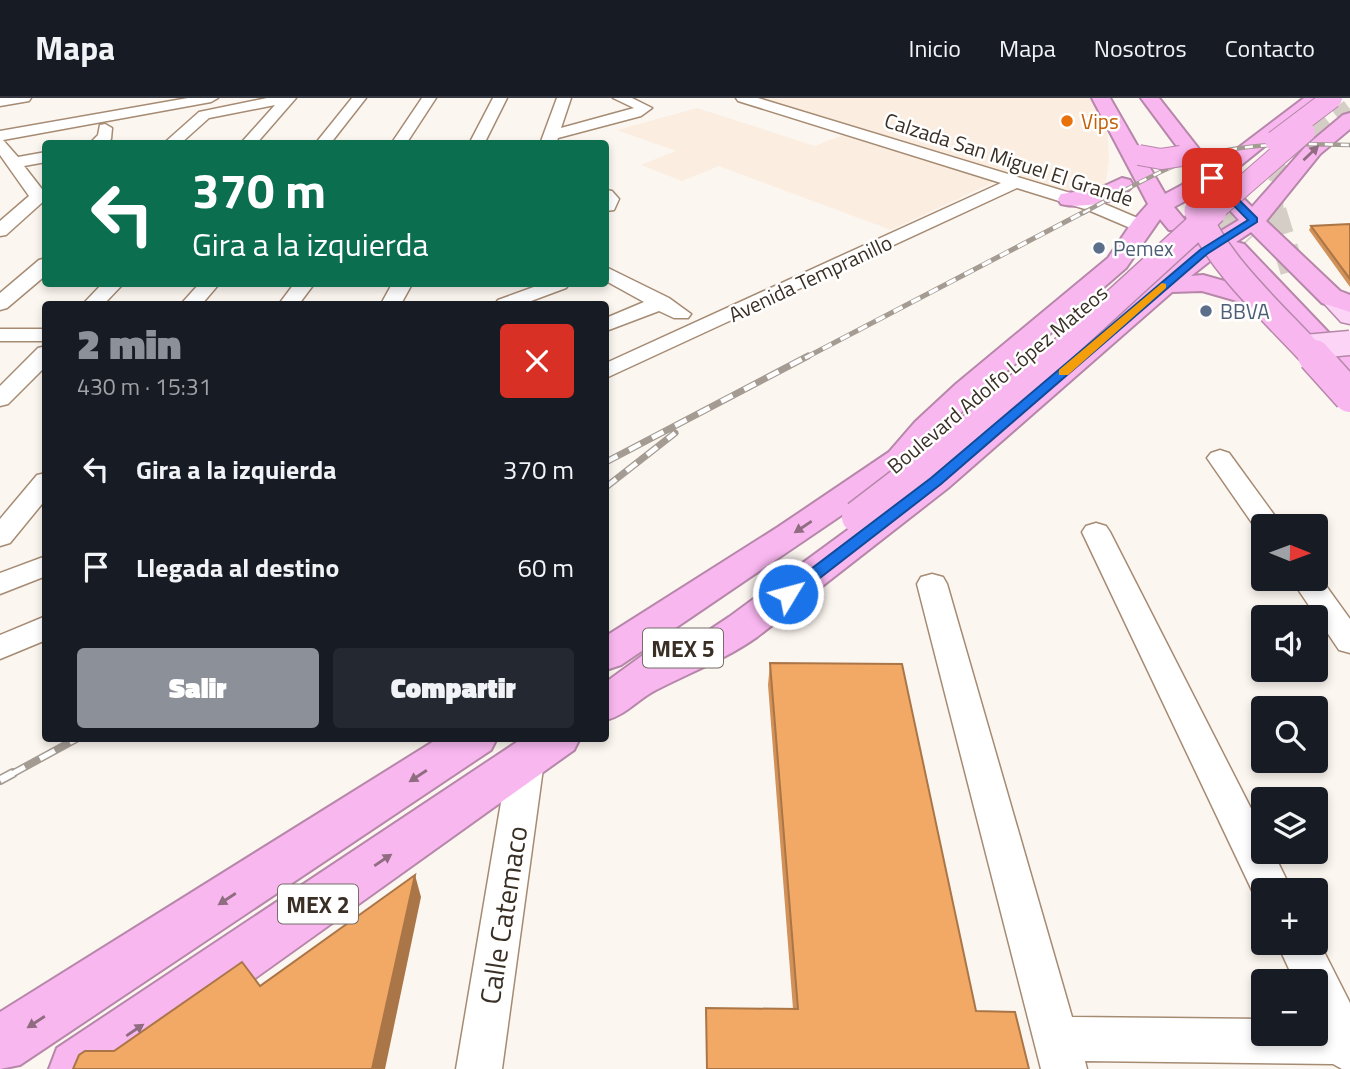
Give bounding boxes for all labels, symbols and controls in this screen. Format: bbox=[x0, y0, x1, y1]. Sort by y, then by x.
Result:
text: Mapa bbox=[35, 23, 115, 73]
text: Inicio bbox=[909, 30, 961, 66]
text: Mapa bbox=[999, 30, 1056, 66]
text: Nosotros bbox=[1094, 30, 1187, 66]
text: Contacto bbox=[1225, 30, 1315, 66]
street label: Calzada San Miguel El Grande bbox=[880, 104, 1138, 214]
place label: Vips bbox=[1081, 105, 1119, 137]
marker: Vips bbox=[1059, 113, 1075, 129]
one-way arrow bbox=[1302, 145, 1319, 161]
pin bbox=[1182, 148, 1242, 208]
text: 370 m bbox=[192, 152, 326, 227]
icon: arrive bbox=[1193, 159, 1231, 197]
icon: left bbox=[77, 168, 168, 259]
text: Gira a la izquierda bbox=[192, 220, 428, 268]
street label: Avenida Tempranillo bbox=[723, 226, 897, 330]
place label: Pemex bbox=[1113, 232, 1174, 264]
marker: Pemex bbox=[1091, 240, 1107, 256]
street label: Boulevard Adolfo López Mateos bbox=[880, 277, 1114, 481]
place label: BBVA bbox=[1220, 295, 1270, 327]
marker: BBVA bbox=[1198, 303, 1214, 319]
text: 2 min bbox=[77, 311, 181, 375]
button: close bbox=[500, 324, 574, 398]
text: 430 m · 15:31 bbox=[77, 369, 212, 404]
icon: left bbox=[77, 450, 115, 488]
text: Gira a la izquierda bbox=[136, 450, 337, 489]
text: 370 m bbox=[503, 450, 574, 489]
north arrow bbox=[1251, 514, 1328, 592]
map controls bbox=[1251, 514, 1328, 1046]
one-way arrow bbox=[794, 520, 812, 534]
icon: arrive bbox=[77, 548, 115, 586]
text: Llegada al destino bbox=[136, 548, 339, 587]
text: 60 m bbox=[517, 548, 574, 587]
position arrow bbox=[751, 557, 825, 631]
button: sound bbox=[1251, 605, 1328, 682]
road number: MEX 5 bbox=[643, 628, 723, 668]
button: Salir bbox=[77, 648, 319, 728]
button: Compartir bbox=[333, 648, 574, 728]
button: search bbox=[1251, 696, 1328, 773]
one-way arrow bbox=[408, 769, 428, 782]
button: layers bbox=[1251, 787, 1328, 864]
street label: Calle Catemaco bbox=[468, 823, 538, 1007]
one-way arrow bbox=[374, 853, 392, 867]
button: + bbox=[1251, 878, 1328, 955]
road number: MEX 2 bbox=[278, 884, 358, 924]
one-way arrow bbox=[218, 892, 236, 906]
button: − bbox=[1251, 969, 1328, 1046]
one-way arrow bbox=[26, 1016, 45, 1029]
one-way arrow bbox=[126, 1023, 144, 1037]

